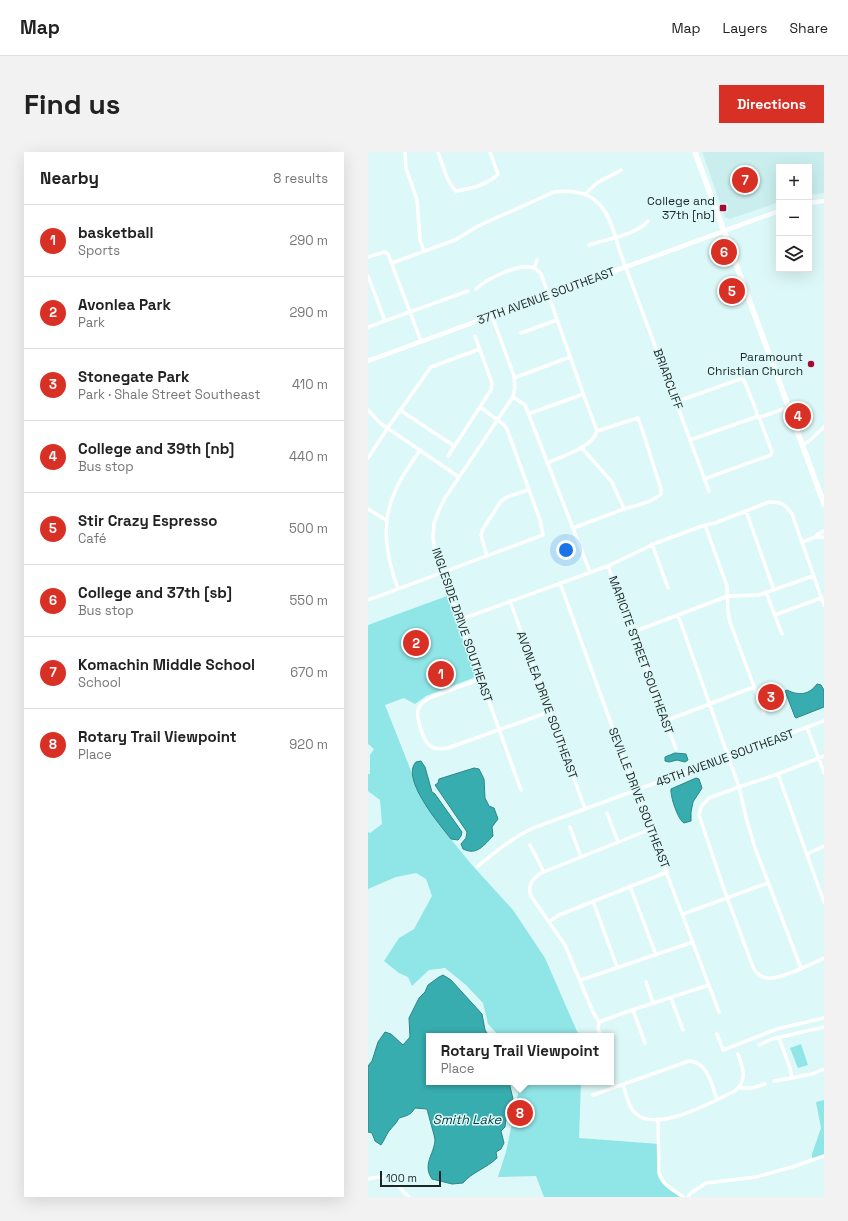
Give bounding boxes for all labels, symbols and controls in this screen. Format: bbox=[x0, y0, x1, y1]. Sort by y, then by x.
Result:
text: Map bbox=[20, 15, 60, 40]
text: Map bbox=[671, 19, 701, 37]
text: Layers bbox=[723, 19, 767, 37]
text: Share bbox=[789, 19, 828, 37]
button: Directions bbox=[719, 85, 824, 123]
text: Find us bbox=[24, 86, 121, 122]
map controls bbox=[776, 164, 812, 272]
button: + bbox=[776, 164, 812, 200]
pin: 7 bbox=[732, 165, 758, 195]
text: Nearby bbox=[40, 167, 99, 189]
text: 8 results bbox=[273, 170, 328, 187]
place label: College and 37th [nb] bbox=[647, 193, 715, 223]
button: − bbox=[776, 200, 812, 236]
marker: College and 37th [nb] bbox=[718, 203, 728, 213]
text: basketball bbox=[78, 223, 154, 242]
text: 1 bbox=[50, 232, 56, 249]
text: 290 m bbox=[289, 232, 328, 249]
button: layers bbox=[776, 236, 812, 272]
pin: 6 bbox=[711, 237, 737, 267]
text: Sports bbox=[78, 242, 120, 259]
street label: 37TH AVENUE SOUTHEAST bbox=[475, 264, 617, 328]
pin: 5 bbox=[719, 276, 745, 306]
text: Avonlea Park bbox=[78, 295, 171, 314]
text: 2 bbox=[49, 304, 57, 321]
text: 290 m bbox=[289, 304, 328, 321]
text: Park bbox=[78, 314, 105, 331]
street label: BRIARCLIFF bbox=[650, 346, 687, 412]
place label: Paramount Christian Church bbox=[707, 349, 803, 379]
marker: Paramount Christian Church bbox=[806, 359, 816, 369]
text: Stonegate Park bbox=[78, 367, 189, 386]
text: 3 bbox=[49, 376, 57, 393]
text: 410 m bbox=[292, 376, 328, 393]
text: Park · Shale Street Southeast bbox=[78, 386, 261, 403]
pin: 4 bbox=[785, 401, 811, 431]
text: College and 39th [nb] bbox=[78, 439, 234, 458]
text: 4 bbox=[49, 448, 57, 465]
text: 440 m bbox=[289, 448, 328, 465]
text: Bus stop bbox=[78, 458, 134, 475]
text: Stir Crazy Espresso bbox=[78, 511, 218, 530]
text: 5 bbox=[49, 520, 57, 537]
text: 500 m bbox=[289, 520, 328, 537]
text: Café bbox=[78, 530, 107, 547]
your location bbox=[556, 540, 576, 560]
street label: INGLESIDE DRIVE SOUTHEAST bbox=[428, 546, 496, 704]
street label: MARICITE STREET SOUTHEAST bbox=[605, 574, 677, 736]
text: College and 37th [sb] bbox=[78, 583, 232, 602]
text: 6 bbox=[49, 592, 57, 609]
text: 550 m bbox=[290, 592, 328, 609]
text: Bus stop bbox=[78, 602, 134, 619]
pin: 2 bbox=[403, 628, 429, 658]
street label: AVONLEA DRIVE SOUTHEAST bbox=[513, 629, 581, 781]
text: Komachin Middle School bbox=[78, 655, 255, 674]
pin: 1 bbox=[428, 659, 454, 689]
text: 7 bbox=[49, 664, 57, 681]
text: 670 m bbox=[290, 664, 328, 681]
text: School bbox=[78, 674, 121, 691]
pin: 3 bbox=[758, 682, 784, 712]
street label: SEVILLE DRIVE SOUTHEAST bbox=[605, 725, 673, 871]
street label: 45TH AVENUE SOUTHEAST bbox=[654, 725, 796, 791]
text: Rotary Trail Viewpoint bbox=[78, 727, 237, 746]
text: 8 bbox=[49, 736, 57, 753]
text: 920 m bbox=[289, 736, 328, 753]
text: Place bbox=[78, 746, 112, 763]
popup bbox=[426, 1033, 614, 1085]
text: Rotary Trail Viewpoint bbox=[441, 1041, 599, 1060]
text: Place bbox=[441, 1060, 474, 1077]
pin: 8 bbox=[507, 1098, 533, 1128]
water label: Smith Lake bbox=[433, 1111, 503, 1128]
scale bar bbox=[380, 1169, 441, 1188]
text: 100 m bbox=[386, 1171, 417, 1185]

